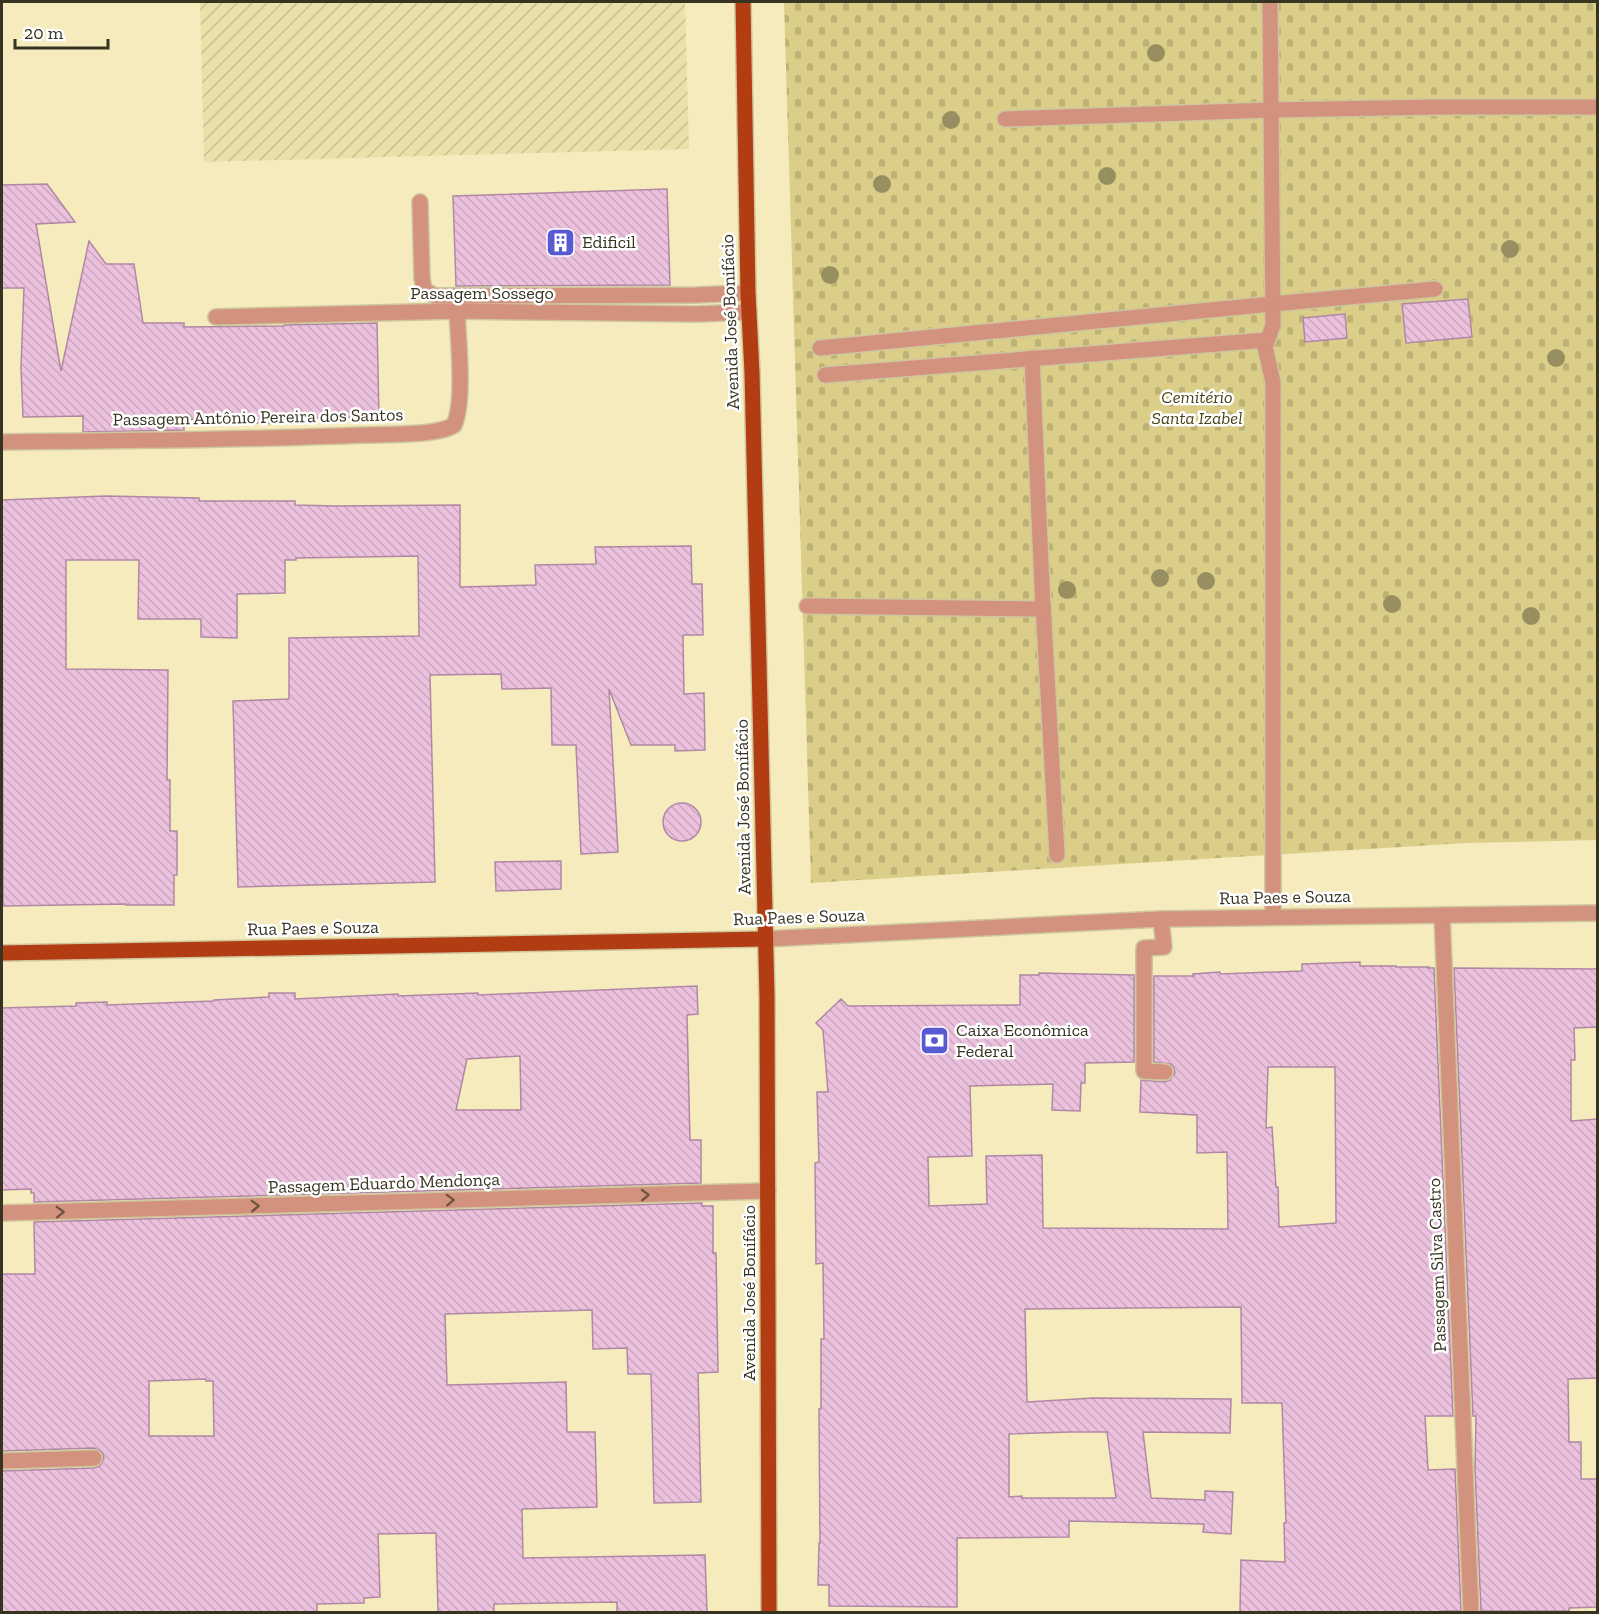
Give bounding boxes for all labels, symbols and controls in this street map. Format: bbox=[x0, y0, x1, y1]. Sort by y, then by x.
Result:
scale bar bbox=[15, 12, 108, 50]
text: 20 m bbox=[24, 22, 64, 44]
building icon: Edificil bbox=[545, 226, 577, 258]
place label: Edificil bbox=[582, 231, 636, 253]
street label: Avenida José Bonifácio bbox=[716, 234, 744, 410]
street label: Passagem Sossego bbox=[410, 282, 554, 304]
park label: Cemitério Santa Izabel bbox=[1151, 386, 1243, 429]
street label: Passagem Antônio Pereira dos Santos bbox=[113, 403, 404, 431]
street label: Avenida José Bonifácio bbox=[730, 719, 756, 895]
street label: Rua Paes e Souza bbox=[1219, 885, 1351, 909]
street label: Rua Paes e Souza bbox=[733, 904, 866, 930]
street label: Rua Paes e Souza bbox=[247, 916, 379, 940]
place label: Caixa Econômica Federal bbox=[956, 1019, 1089, 1062]
bank icon: Caixa Econômica Federal bbox=[919, 1024, 951, 1056]
street label: Passagem Eduardo Mendonça bbox=[268, 1168, 501, 1198]
street label: Passagem Silva Castro bbox=[1423, 1178, 1451, 1352]
one-way arrow bbox=[640, 1189, 649, 1201]
one-way arrow bbox=[445, 1194, 454, 1207]
one-way arrow bbox=[250, 1200, 259, 1212]
one-way arrow bbox=[55, 1205, 64, 1218]
street label: Avenida José Bonifácio bbox=[738, 1205, 760, 1381]

